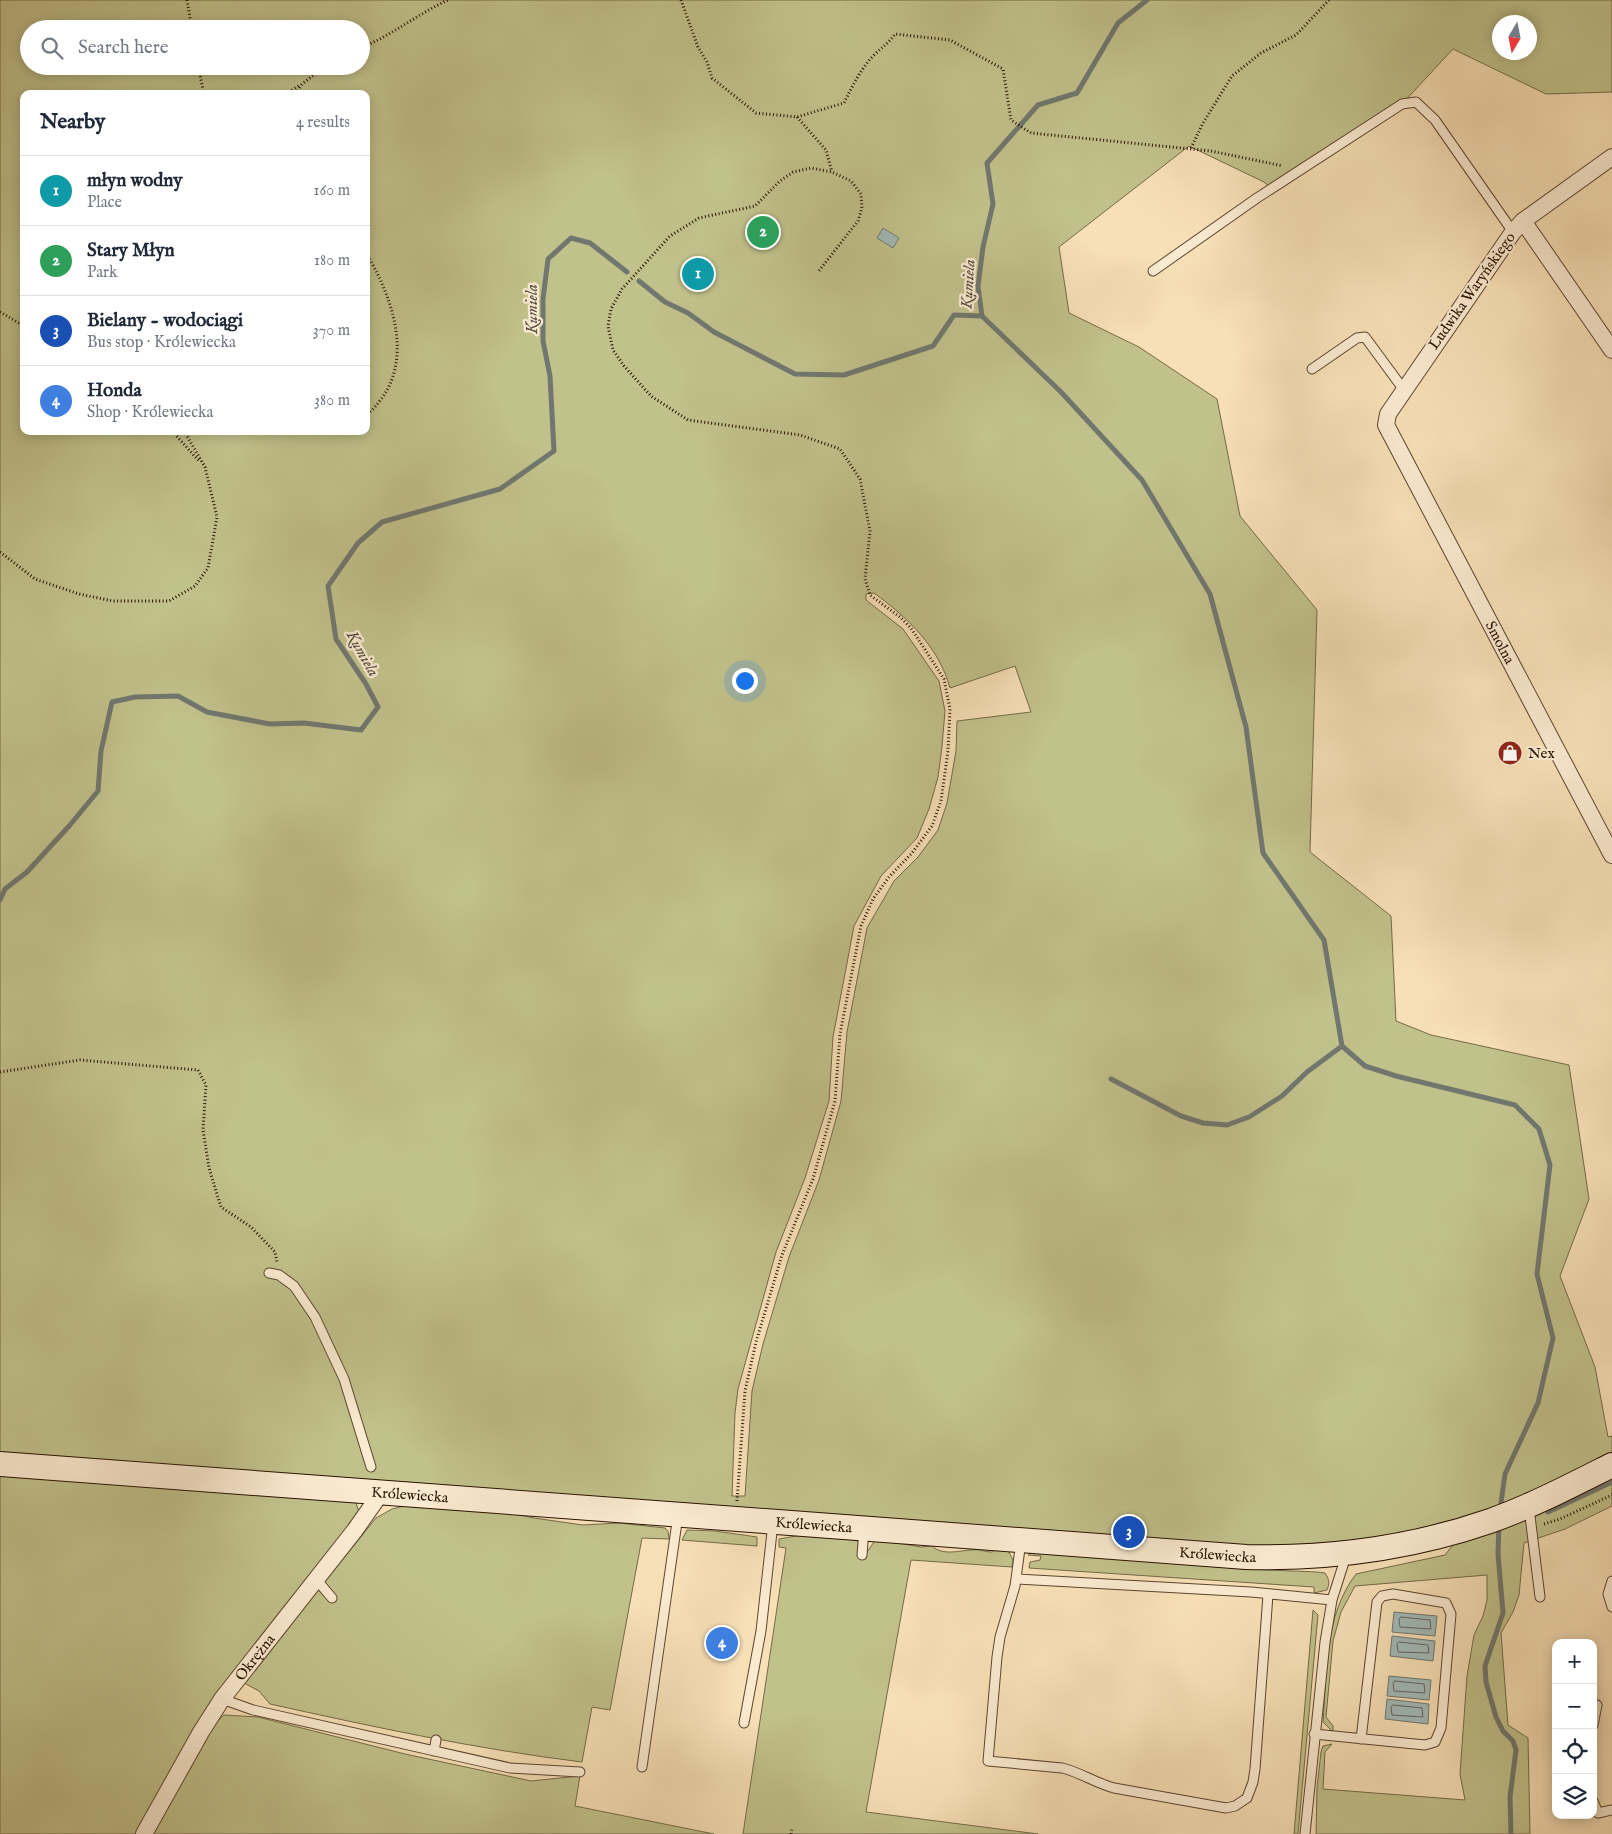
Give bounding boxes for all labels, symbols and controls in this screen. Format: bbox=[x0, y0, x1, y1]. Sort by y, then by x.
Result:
north arrow bbox=[1492, 15, 1537, 60]
search box bbox=[20, 20, 370, 75]
icon: search bbox=[38, 34, 66, 62]
text: Search here bbox=[78, 36, 169, 60]
text: Nearby bbox=[40, 109, 105, 136]
text: 4 results bbox=[296, 113, 350, 133]
text: młyn wodny bbox=[87, 169, 183, 193]
text: 1 bbox=[53, 181, 59, 201]
text: 160 m bbox=[314, 181, 350, 201]
text: Place bbox=[87, 193, 122, 213]
pin: 2 bbox=[747, 213, 779, 251]
street label: Ludwika Waryńskiego bbox=[1424, 229, 1520, 353]
text: Stary Młyn bbox=[87, 239, 175, 263]
text: 2 bbox=[52, 251, 60, 271]
text: 180 m bbox=[314, 251, 350, 271]
pin: 1 bbox=[682, 255, 714, 293]
water label: Kumiela bbox=[957, 259, 981, 310]
text: Park bbox=[87, 263, 117, 283]
water label: Kumiela bbox=[523, 284, 543, 335]
text: Bielany - wodociągi bbox=[87, 309, 243, 333]
text: 3 bbox=[53, 321, 59, 341]
text: 370 m bbox=[313, 321, 350, 341]
text: Bus stop · Królewiecka bbox=[87, 333, 236, 353]
text: Honda bbox=[87, 379, 142, 403]
text: 4 bbox=[52, 391, 60, 411]
text: 380 m bbox=[314, 391, 350, 411]
text: Shop · Królewiecka bbox=[87, 403, 214, 423]
street label: Smolna bbox=[1481, 618, 1520, 668]
water label: Kumiela bbox=[341, 627, 383, 680]
your location bbox=[732, 668, 758, 694]
shop icon: Nex bbox=[1497, 740, 1523, 766]
place label: Nex bbox=[1528, 744, 1555, 763]
street label: Królewiecka bbox=[371, 1482, 449, 1507]
street label: Królewiecka bbox=[775, 1512, 853, 1537]
pin: 3 bbox=[1113, 1513, 1145, 1551]
street label: Królewiecka bbox=[1179, 1543, 1257, 1567]
pin: 4 bbox=[706, 1624, 738, 1662]
street label: Okrężna bbox=[231, 1630, 279, 1685]
map controls bbox=[1552, 1639, 1597, 1819]
button: + bbox=[1552, 1639, 1597, 1684]
button: − bbox=[1552, 1684, 1597, 1729]
button: locate bbox=[1552, 1729, 1597, 1774]
button: layers bbox=[1552, 1774, 1597, 1819]

